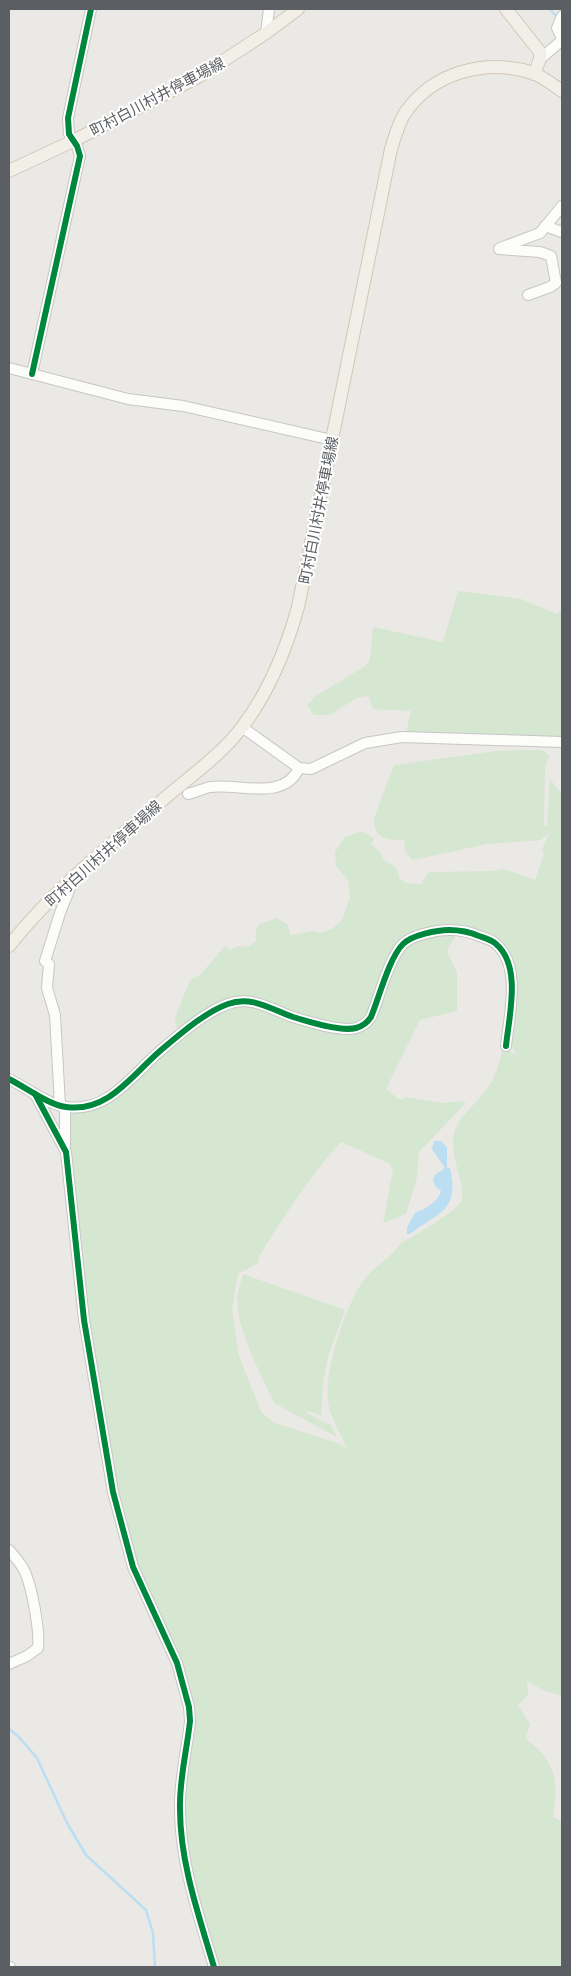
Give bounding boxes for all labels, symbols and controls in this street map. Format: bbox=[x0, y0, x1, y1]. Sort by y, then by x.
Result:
street label: 町村白川村井停車場線 bbox=[86, 52, 228, 140]
street label: 町村白川村井停車場線 bbox=[294, 434, 342, 586]
street label: 町村白川村井停車場線 bbox=[41, 795, 165, 911]

